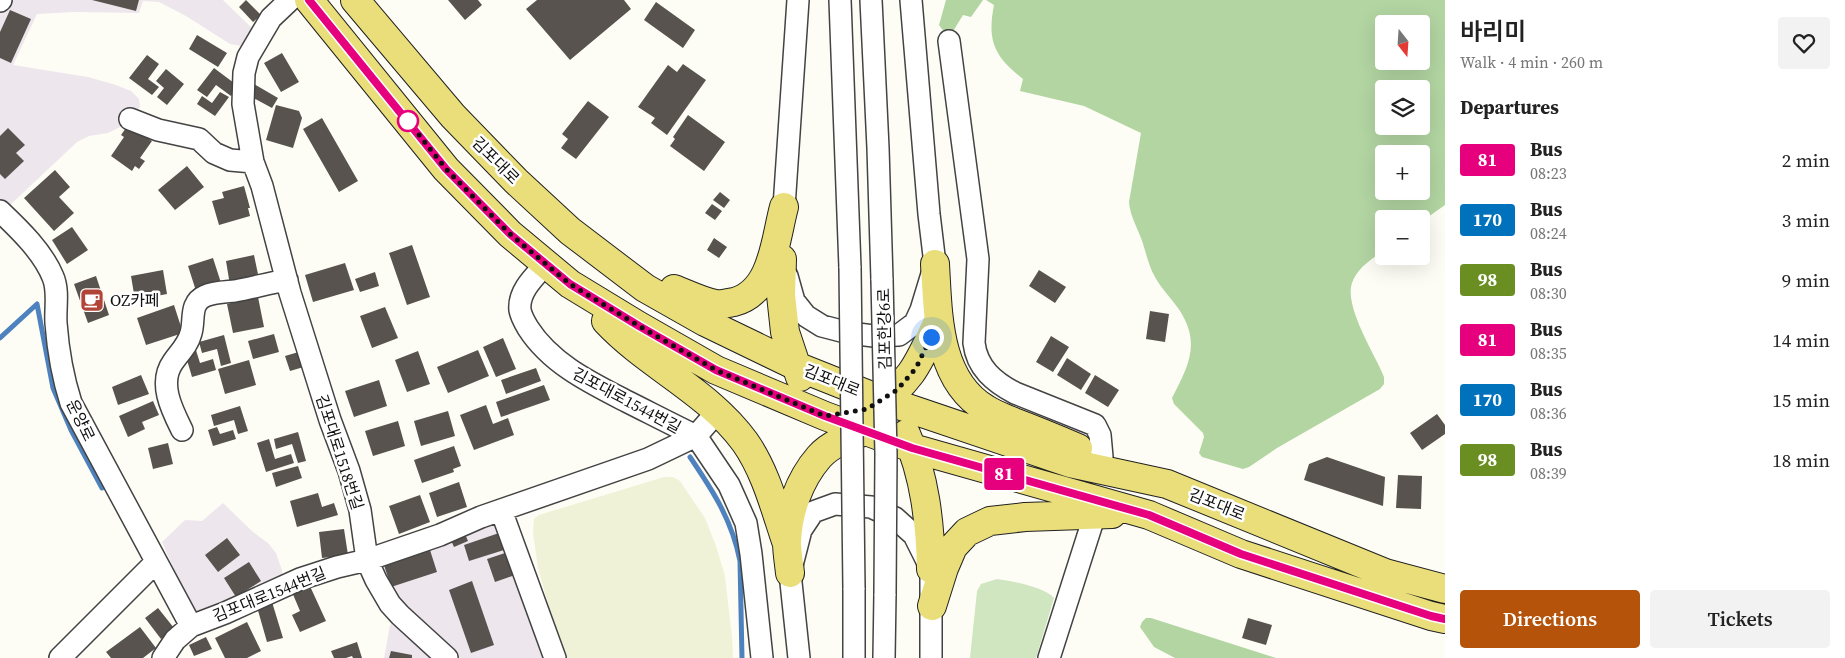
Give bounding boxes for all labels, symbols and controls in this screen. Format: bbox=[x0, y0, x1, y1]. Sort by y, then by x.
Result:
north arrow bbox=[1375, 15, 1430, 70]
map controls bbox=[1375, 15, 1430, 265]
text: 바리미 bbox=[1460, 15, 1526, 48]
button: heart bbox=[1778, 17, 1830, 69]
text: Walk · 4 min · 260 m bbox=[1460, 51, 1603, 73]
button: layers bbox=[1375, 80, 1430, 135]
text: Departures bbox=[1460, 94, 1559, 120]
unlabelled marker bbox=[397, 110, 419, 132]
street label: 김포대로 bbox=[467, 131, 525, 189]
text: Bus bbox=[1530, 136, 1562, 162]
button: + bbox=[1375, 145, 1430, 200]
text: 81 bbox=[1478, 147, 1497, 172]
text: 2 min bbox=[1782, 147, 1830, 173]
text: 08:23 bbox=[1530, 162, 1567, 184]
text: Bus bbox=[1530, 196, 1562, 222]
text: 170 bbox=[1473, 207, 1502, 232]
text: 3 min bbox=[1782, 207, 1830, 233]
button: − bbox=[1375, 210, 1430, 265]
text: 08:24 bbox=[1530, 222, 1567, 244]
text: Bus bbox=[1530, 256, 1562, 282]
text: 98 bbox=[1478, 267, 1497, 292]
text: 9 min bbox=[1782, 267, 1830, 293]
text: 08:30 bbox=[1530, 282, 1567, 304]
cafe icon: OZ카페 bbox=[79, 287, 105, 313]
street label: 김포한강6로 bbox=[872, 288, 896, 370]
place label: OZ카페 bbox=[110, 289, 160, 311]
text: Bus bbox=[1530, 316, 1562, 342]
your location bbox=[919, 325, 944, 350]
text: 81 bbox=[1478, 327, 1497, 352]
text: 14 min bbox=[1772, 327, 1830, 353]
text: 08:35 bbox=[1530, 342, 1567, 364]
street label: 김포대로 bbox=[801, 359, 864, 401]
street label: 김포대로1544번길 bbox=[569, 362, 685, 438]
text: Bus bbox=[1530, 376, 1562, 402]
text: 170 bbox=[1473, 387, 1502, 412]
text: 15 min bbox=[1772, 387, 1830, 413]
street label: 김포대로1518번길 bbox=[311, 391, 369, 513]
street label: 운양로 bbox=[61, 395, 101, 445]
text: 08:36 bbox=[1530, 402, 1567, 424]
text: Bus bbox=[1530, 436, 1562, 462]
text: 98 bbox=[1478, 447, 1497, 472]
text: 18 min bbox=[1772, 447, 1830, 473]
line badge: 81 bbox=[982, 458, 1026, 490]
text: 81 bbox=[994, 461, 1014, 486]
text: 08:39 bbox=[1530, 462, 1567, 484]
street label: 김포대로 bbox=[1186, 483, 1249, 525]
street label: 김포대로1544번길 bbox=[209, 561, 329, 627]
button: Directions bbox=[1460, 590, 1640, 648]
button: Tickets bbox=[1650, 590, 1830, 648]

